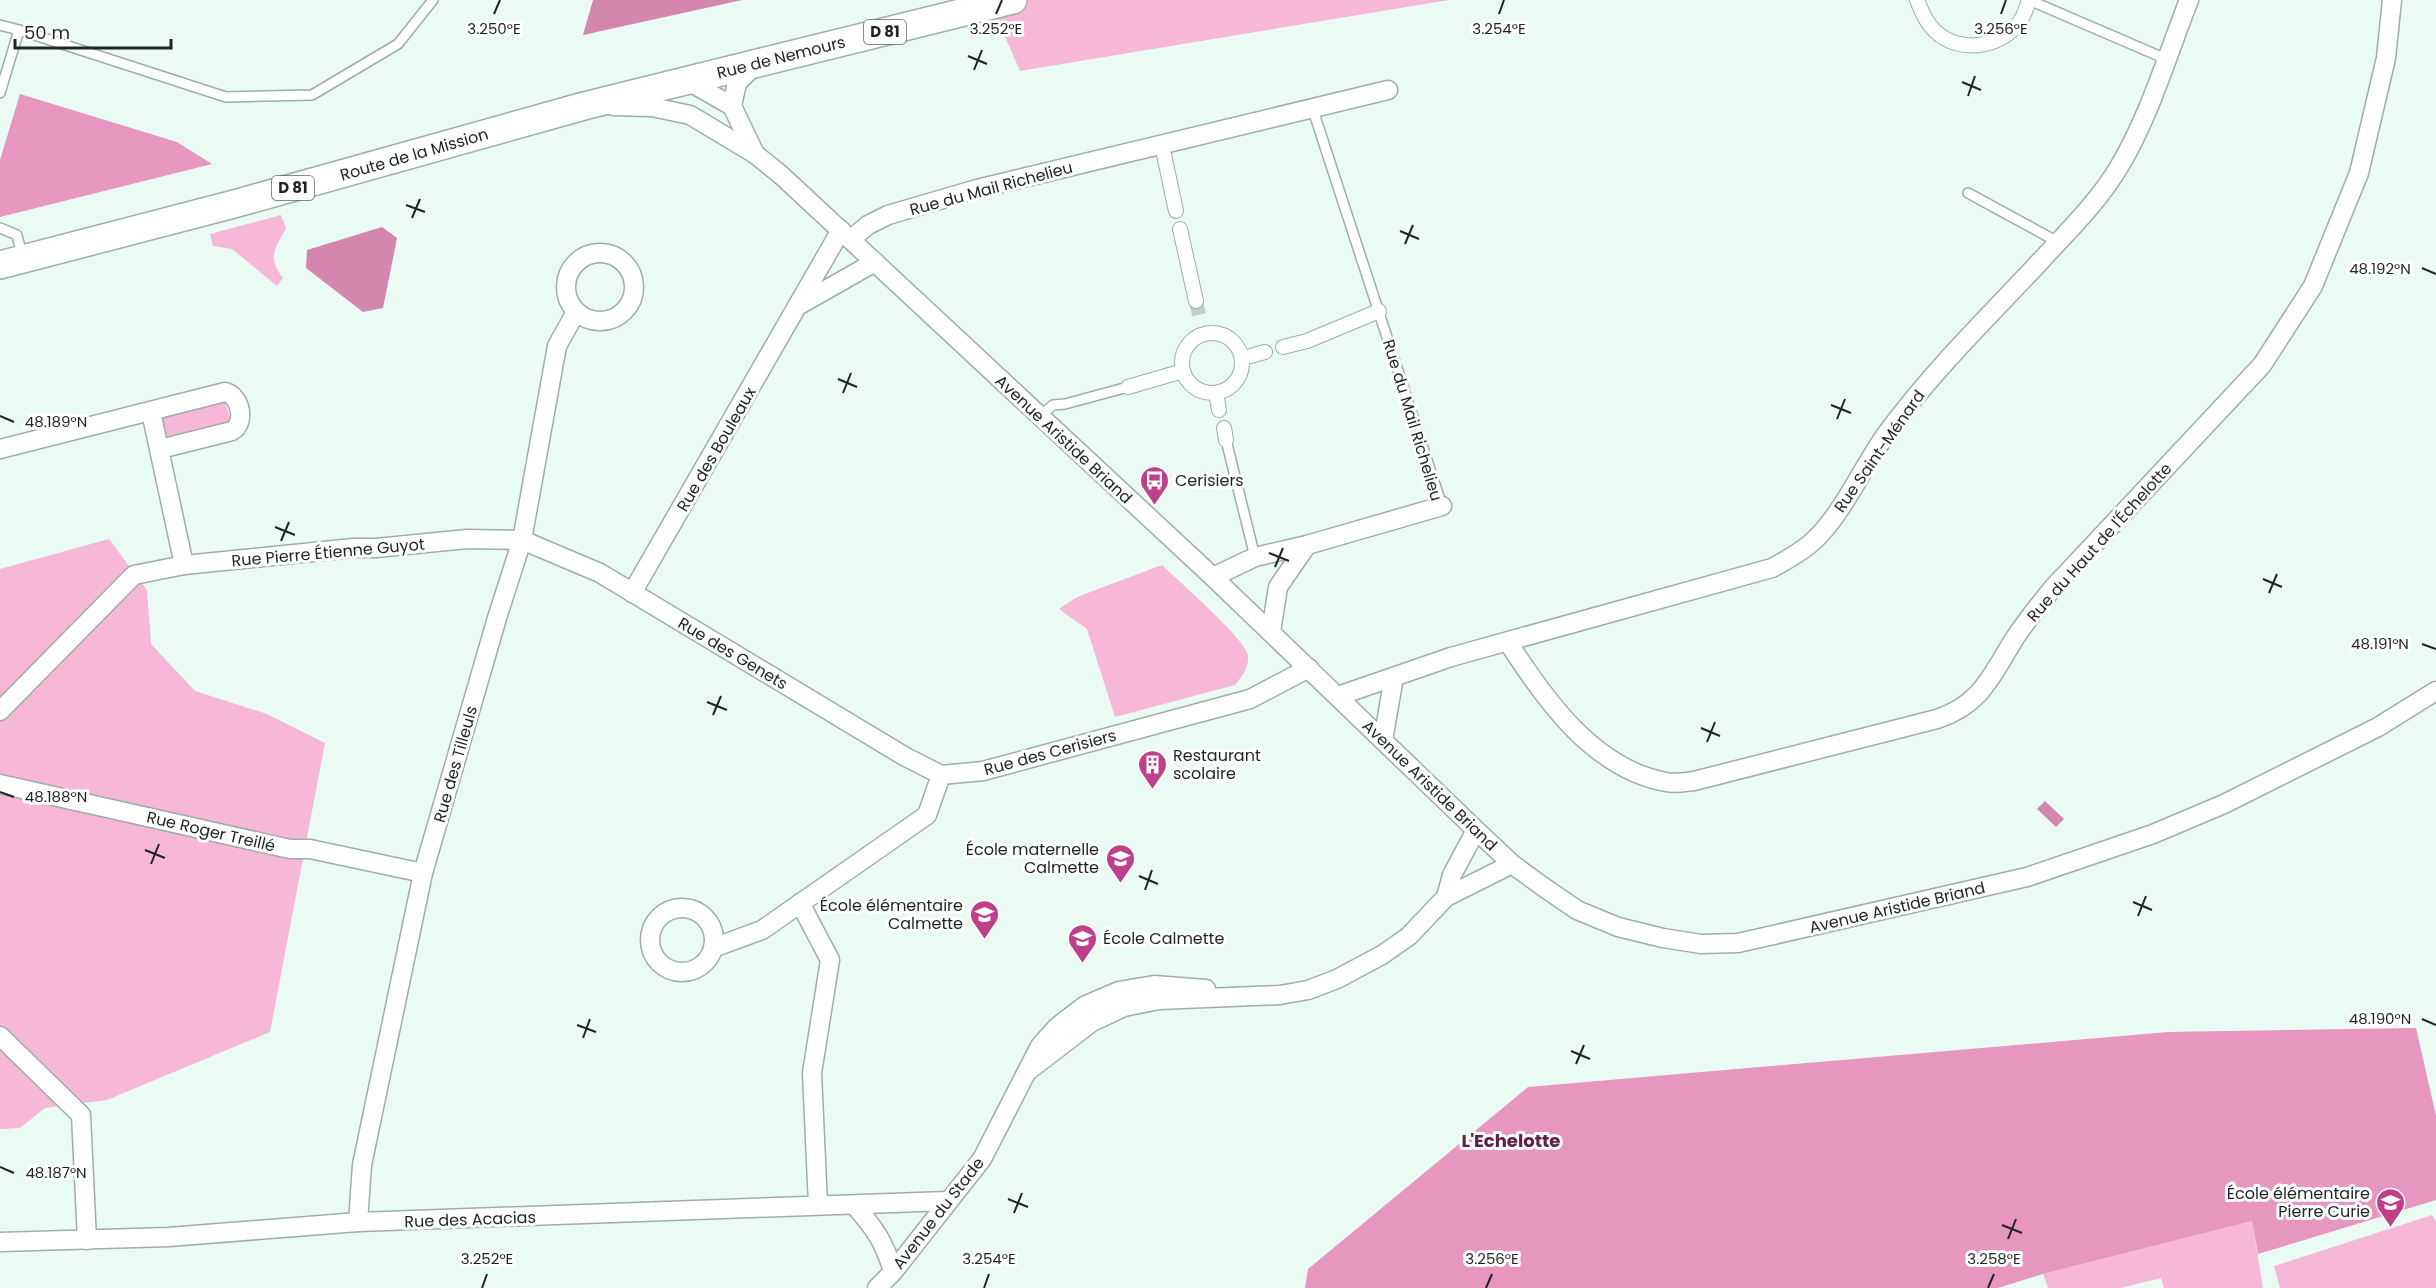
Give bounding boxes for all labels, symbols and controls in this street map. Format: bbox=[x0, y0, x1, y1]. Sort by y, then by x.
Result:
scale bar bbox=[15, 12, 171, 50]
text: 3.250°E bbox=[467, 18, 521, 39]
text: 3.252°E bbox=[970, 18, 1022, 39]
text: 3.254°E bbox=[1472, 18, 1526, 39]
text: 3.256°E bbox=[1974, 18, 2028, 39]
text: 50 m bbox=[24, 20, 70, 45]
road number: D 81 bbox=[864, 20, 906, 44]
street label: Rue de Nemours bbox=[714, 30, 848, 85]
street label: Route de la Mission bbox=[337, 122, 491, 187]
street label: Rue du Mail Richelieu bbox=[907, 156, 1075, 221]
road number: D 81 bbox=[272, 176, 314, 200]
text: 48.192°N bbox=[2349, 258, 2411, 279]
street label: Rue du Mail Richelieu bbox=[1377, 337, 1448, 504]
street label: Avenue Aristide Briand bbox=[990, 370, 1137, 509]
street label: Rue des Bouleaux bbox=[671, 382, 762, 516]
street label: Rue Saint-Ménard bbox=[1828, 385, 1930, 517]
text: 48.189°N bbox=[25, 411, 87, 432]
street label: Rue du Haut de l'Échelotte bbox=[2022, 458, 2177, 627]
bus stop icon: Cerisiers bbox=[1138, 464, 1170, 506]
place label: Cerisiers bbox=[1175, 469, 1244, 492]
street label: Rue Pierre Étienne Guyot bbox=[231, 533, 426, 572]
street label: Rue des Genets bbox=[674, 612, 792, 695]
text: 48.191°N bbox=[2351, 633, 2409, 654]
street label: Rue des Tilleuls bbox=[428, 703, 483, 825]
street label: Avenue Aristide Briand bbox=[1357, 715, 1502, 856]
street label: Rue des Cerisiers bbox=[981, 724, 1119, 781]
place label: Restaurant scolaire bbox=[1173, 744, 1261, 785]
building icon: Restaurant scolaire bbox=[1136, 748, 1168, 790]
text: 48.188°N bbox=[25, 786, 87, 807]
street label: Rue Roger Treillé bbox=[144, 806, 278, 857]
place label: École maternelle Calmette bbox=[966, 838, 1099, 879]
school or university icon: École maternelle Calmette bbox=[1104, 842, 1136, 884]
street label: Avenue Aristide Briand bbox=[1807, 876, 1987, 939]
place label: École élémentaire Calmette bbox=[820, 894, 963, 935]
school or university icon: École élémentaire Calmette bbox=[968, 898, 1000, 940]
school or university icon: École Calmette bbox=[1066, 922, 1098, 964]
place label: École Calmette bbox=[1103, 927, 1224, 950]
text: 48.190°N bbox=[2349, 1008, 2411, 1029]
district label: L'Echelotte bbox=[1462, 1128, 1560, 1153]
street label: Avenue du Stade bbox=[887, 1152, 990, 1274]
text: 48.187°N bbox=[25, 1162, 87, 1183]
place label: École élémentaire Pierre Curie bbox=[2227, 1182, 2370, 1223]
school or university icon: École élémentaire Pierre Curie bbox=[2375, 1186, 2407, 1228]
street label: Rue des Acacias bbox=[404, 1206, 536, 1233]
text: 3.252°E bbox=[461, 1248, 513, 1269]
text: 3.254°E bbox=[962, 1248, 1016, 1269]
text: 3.256°E bbox=[1465, 1248, 1519, 1269]
text: 3.258°E bbox=[1967, 1248, 2021, 1269]

